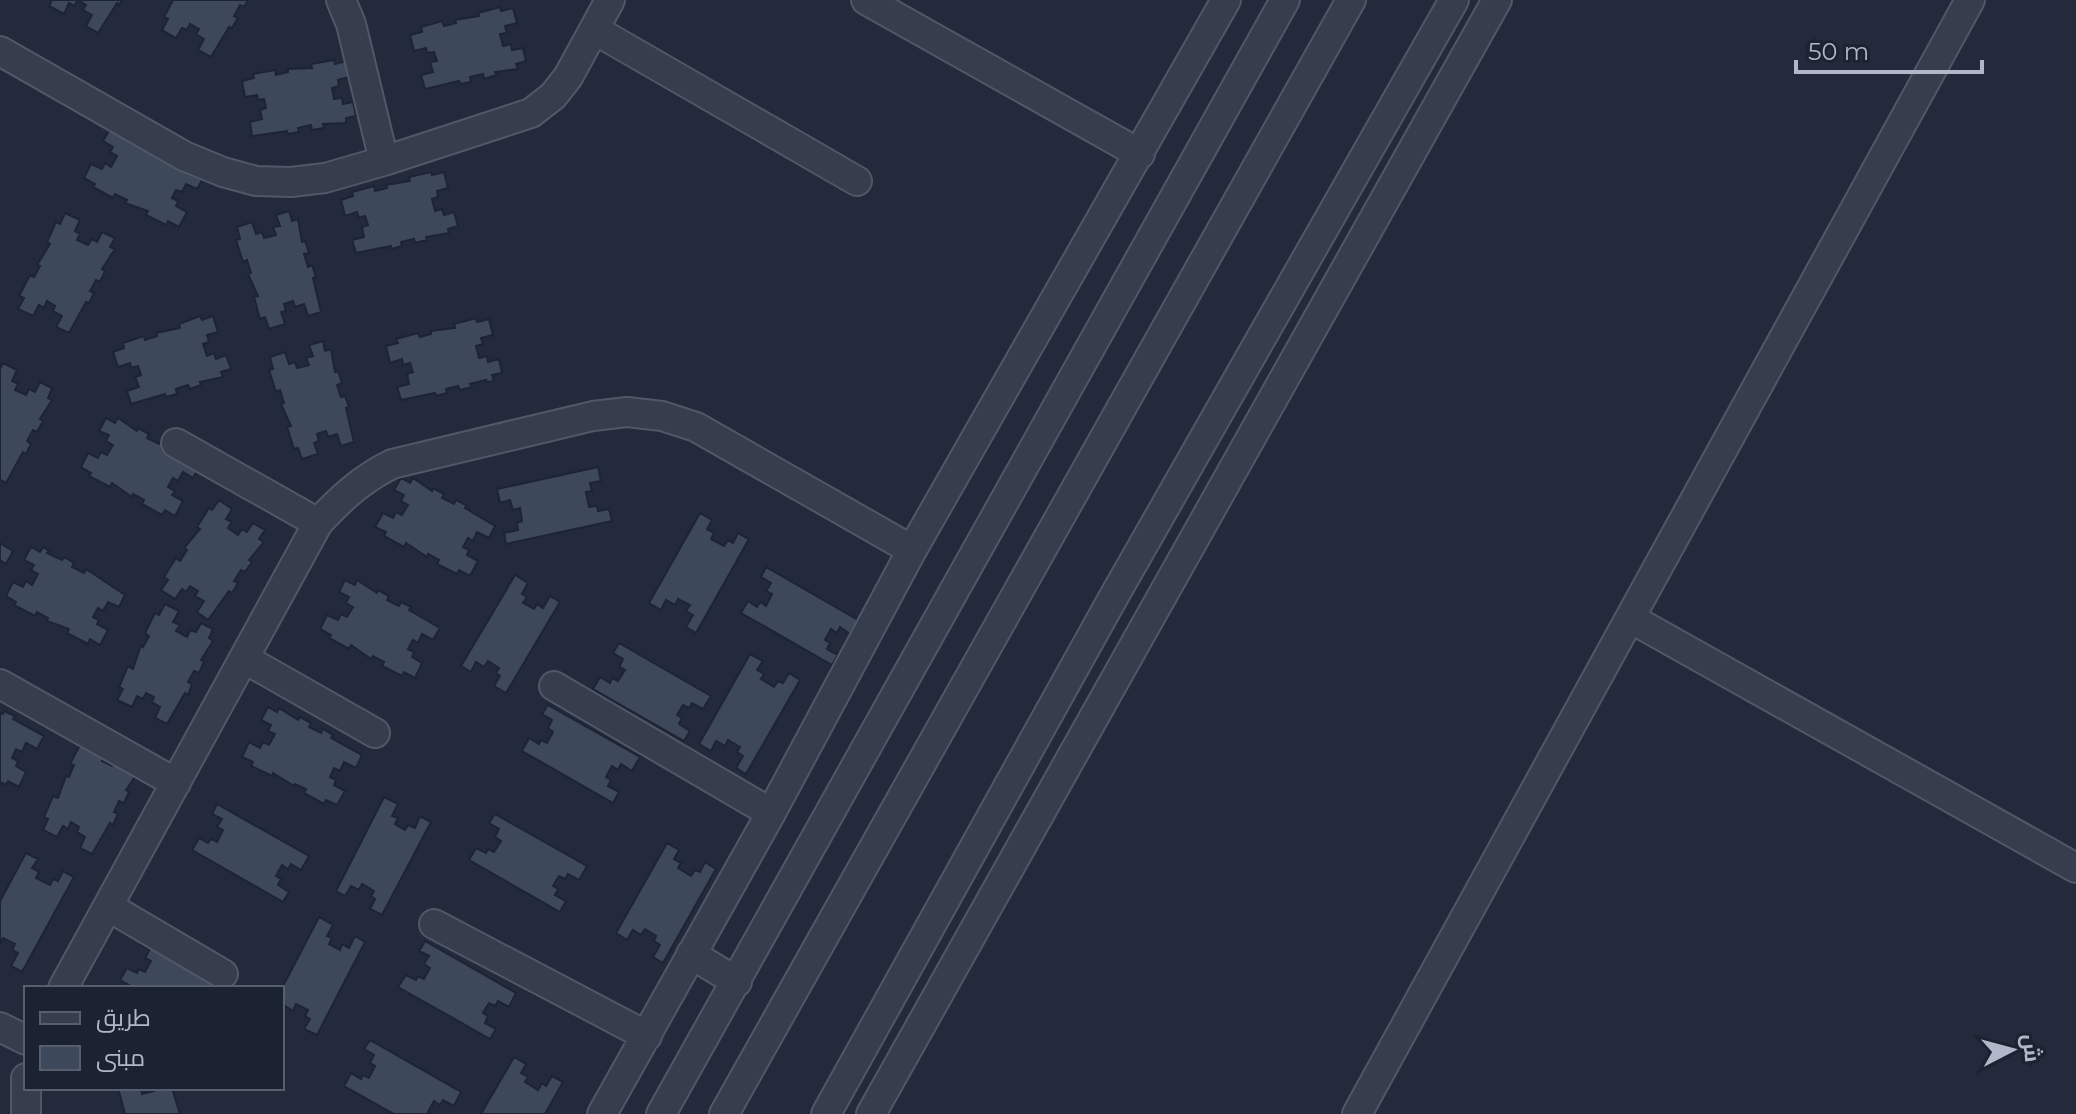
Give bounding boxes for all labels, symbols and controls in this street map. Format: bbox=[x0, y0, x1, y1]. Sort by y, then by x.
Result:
scale bar bbox=[1796, 24, 1982, 74]
text: 50 m bbox=[1808, 37, 1869, 66]
legend bbox=[24, 986, 284, 1090]
text: طريق bbox=[96, 1003, 151, 1033]
north arrow bbox=[1972, 1010, 2052, 1090]
text: ش bbox=[2016, 1033, 2046, 1063]
text: مبنى bbox=[96, 1043, 145, 1072]

